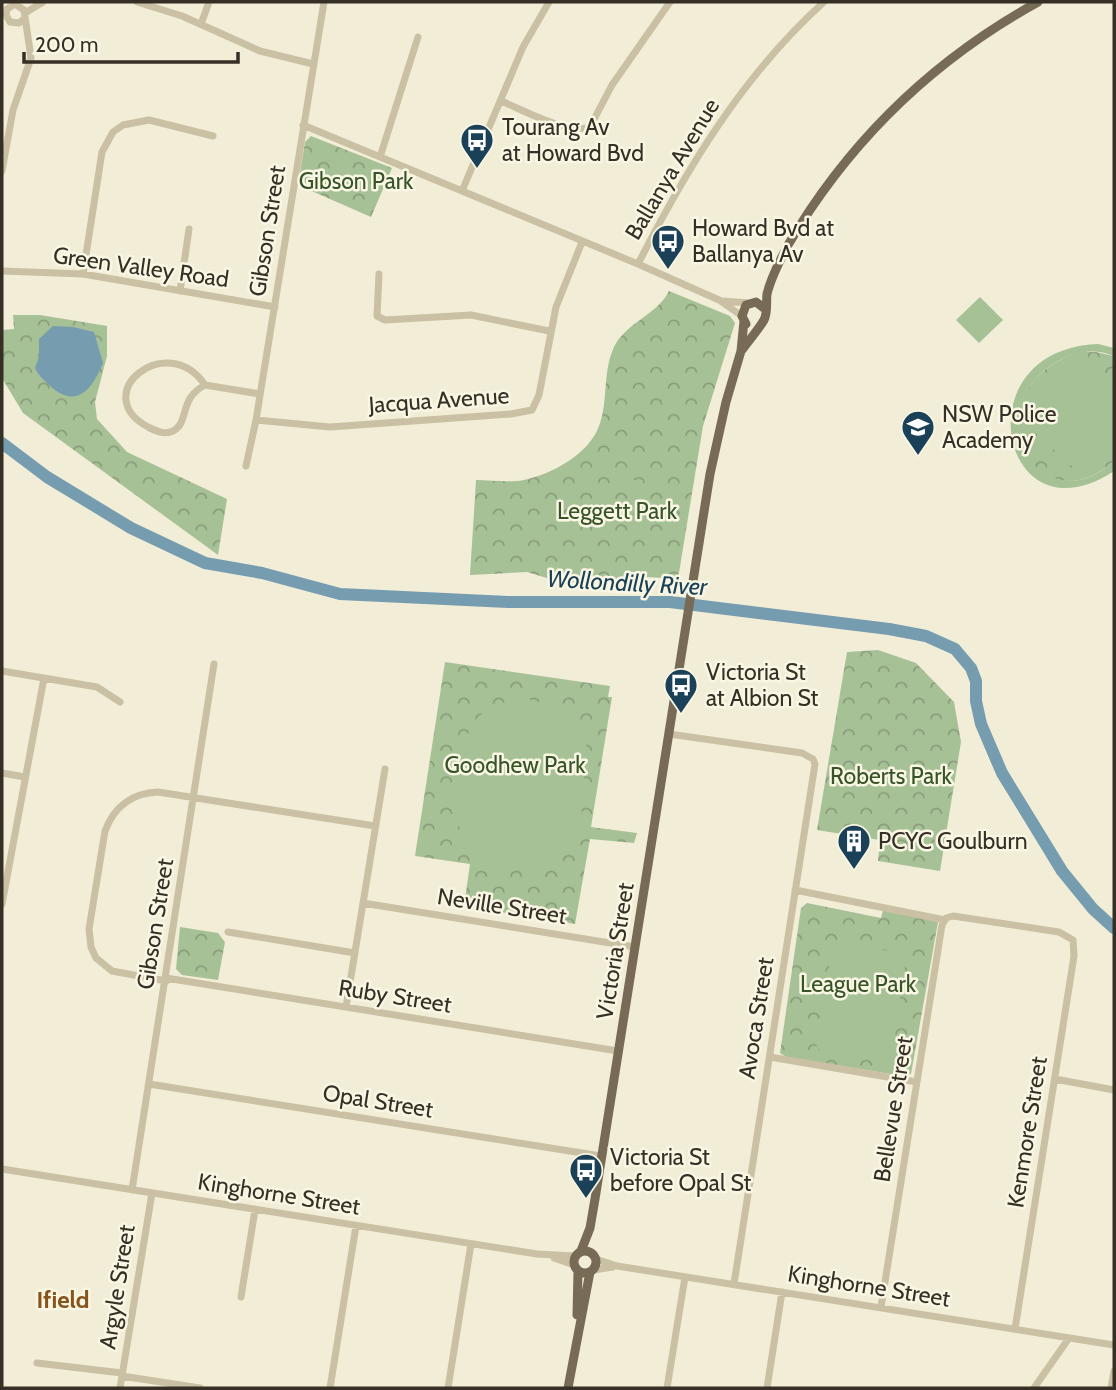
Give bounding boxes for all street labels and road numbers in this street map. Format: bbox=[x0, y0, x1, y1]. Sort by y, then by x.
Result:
street label: Ballanya Avenue bbox=[619, 93, 725, 245]
street label: Gibson Street bbox=[243, 163, 291, 299]
street label: Green Valley Road bbox=[51, 241, 231, 293]
street label: Jacqua Avenue bbox=[367, 381, 511, 419]
street label: Gibson Street bbox=[131, 856, 179, 992]
street label: Victoria Street bbox=[590, 880, 640, 1021]
street label: Neville Street bbox=[435, 882, 569, 930]
street label: Avoca Street bbox=[733, 955, 779, 1081]
street label: Ruby Street bbox=[336, 973, 454, 1019]
street label: Bellevue Street bbox=[868, 1034, 918, 1184]
street label: Kenmore Street bbox=[1001, 1054, 1053, 1210]
street label: Opal Street bbox=[321, 1078, 435, 1124]
street label: Kinghorne Street bbox=[196, 1167, 362, 1221]
street label: Argyle Street bbox=[93, 1222, 141, 1351]
street label: Kinghorne Street bbox=[786, 1259, 952, 1313]

